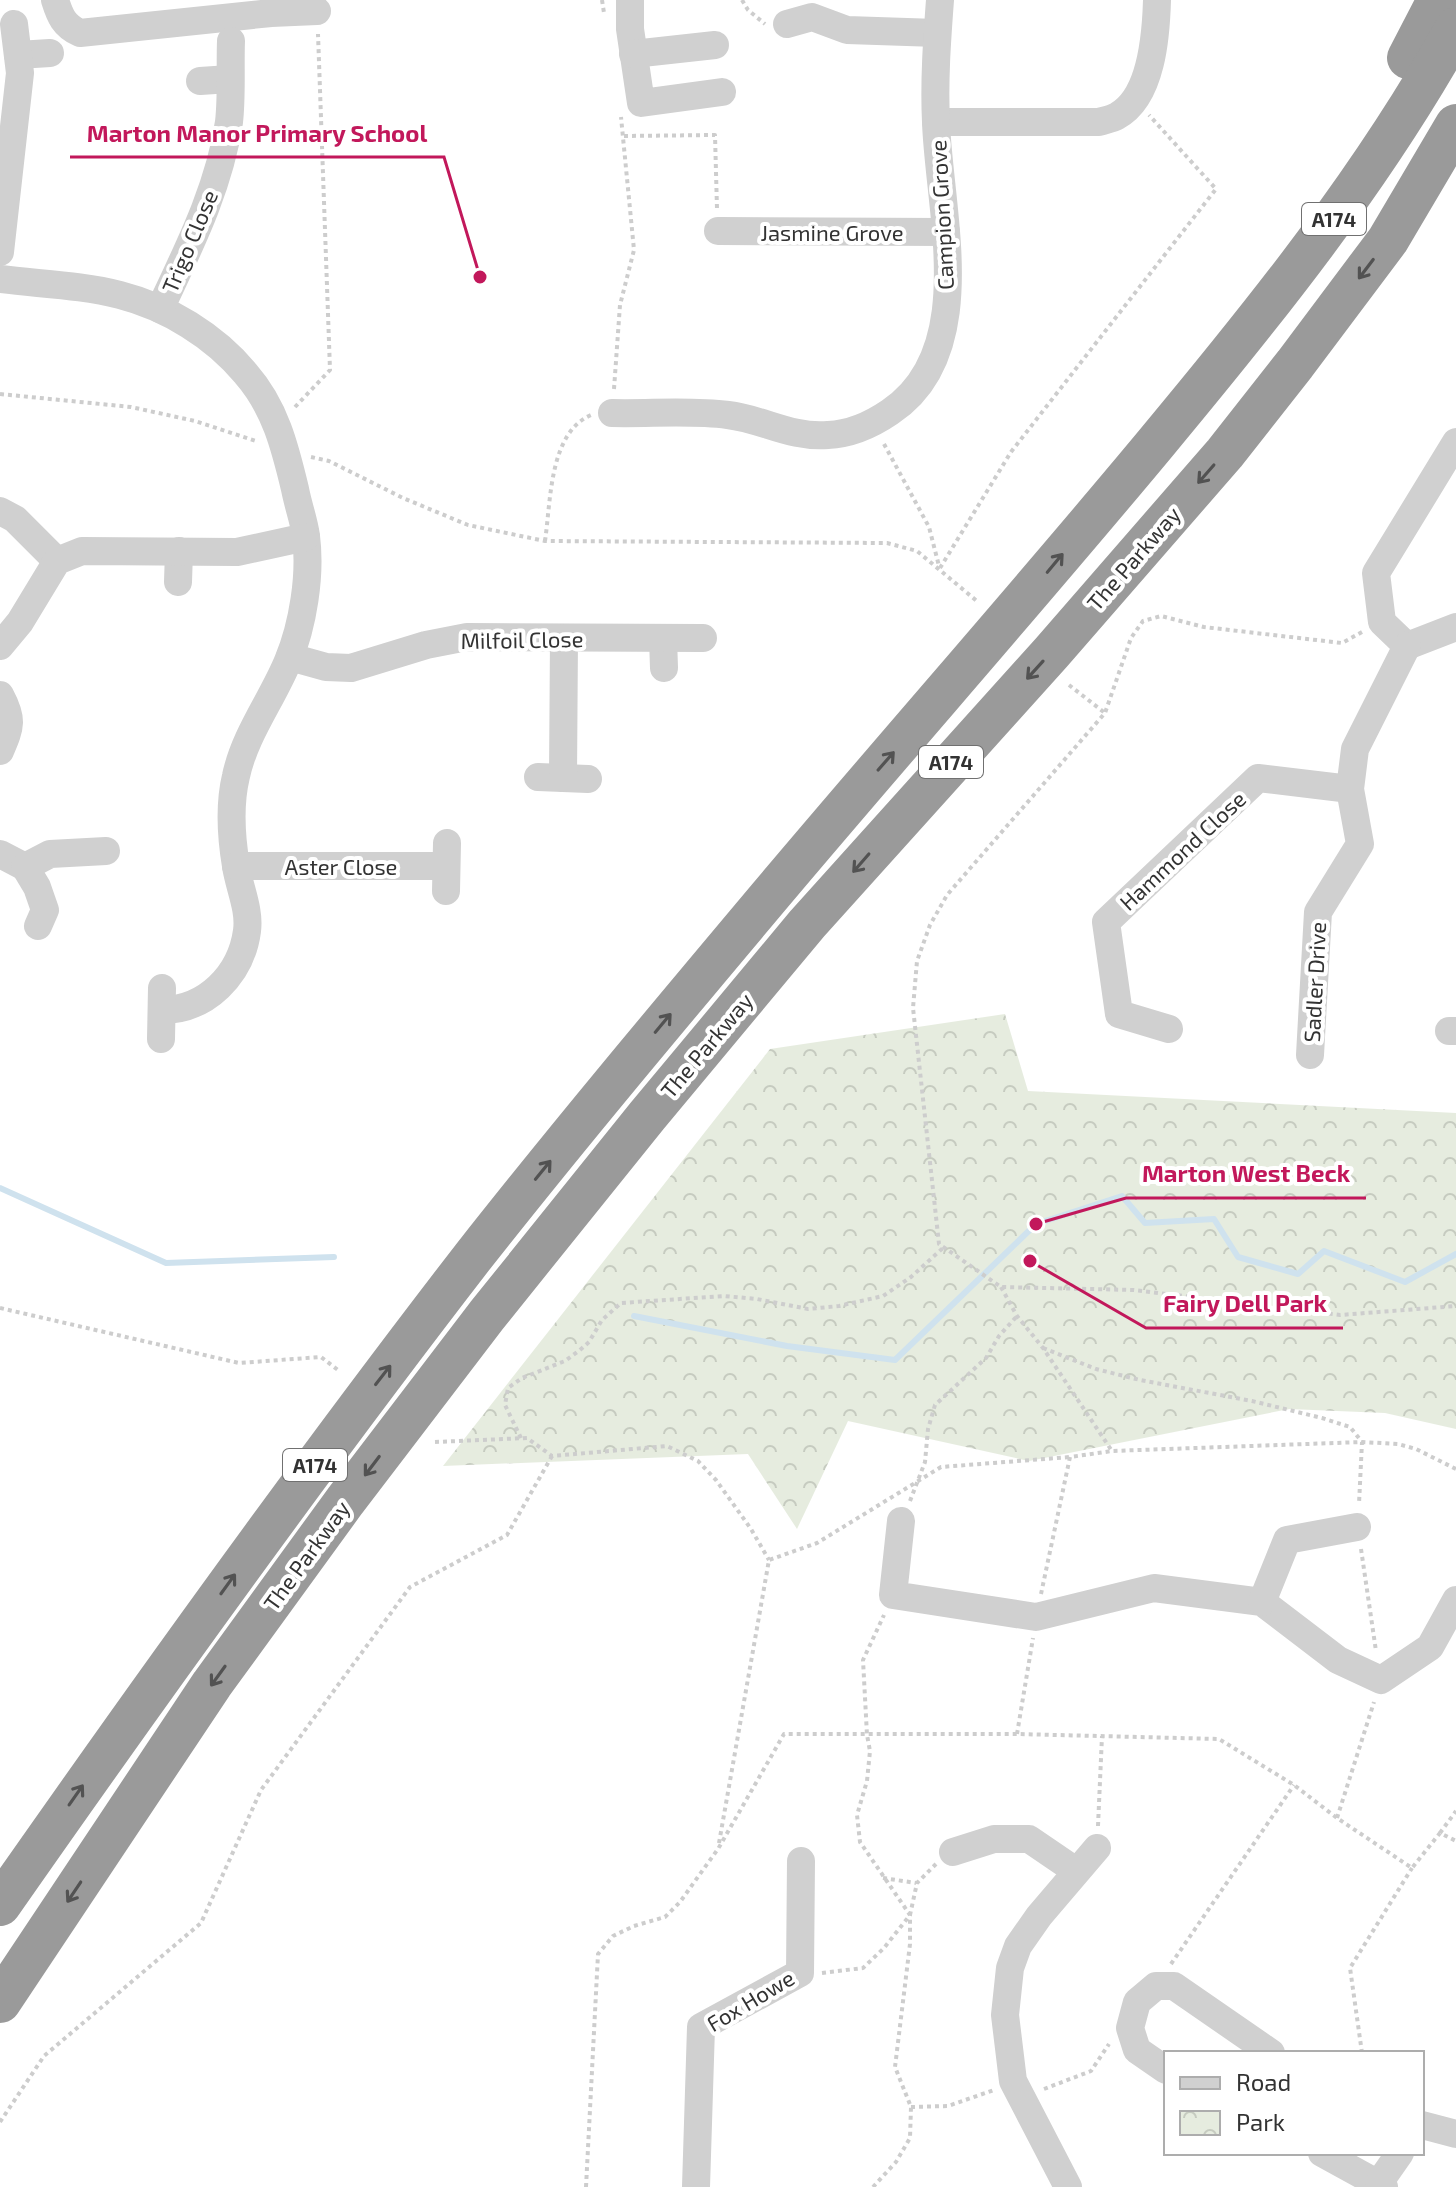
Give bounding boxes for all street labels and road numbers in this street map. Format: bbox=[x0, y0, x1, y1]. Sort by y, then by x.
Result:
street label: Campion Grove bbox=[924, 139, 958, 291]
street label: Trigo Close bbox=[156, 186, 222, 296]
road number: A174 bbox=[1302, 203, 1366, 235]
street label: Jasmine Grove bbox=[760, 219, 904, 245]
street label: The Parkway bbox=[1081, 501, 1185, 615]
street label: Milfoil Close bbox=[460, 625, 584, 653]
road number: A174 bbox=[919, 746, 983, 778]
street label: Hammond Close bbox=[1114, 785, 1250, 915]
street label: Aster Close bbox=[285, 853, 397, 879]
street label: Sadler Drive bbox=[1298, 921, 1330, 1043]
street label: The Parkway bbox=[655, 987, 758, 1103]
road number: A174 bbox=[283, 1449, 347, 1481]
street label: The Parkway bbox=[258, 1495, 355, 1615]
street label: Fox Howe bbox=[702, 1964, 798, 2036]

